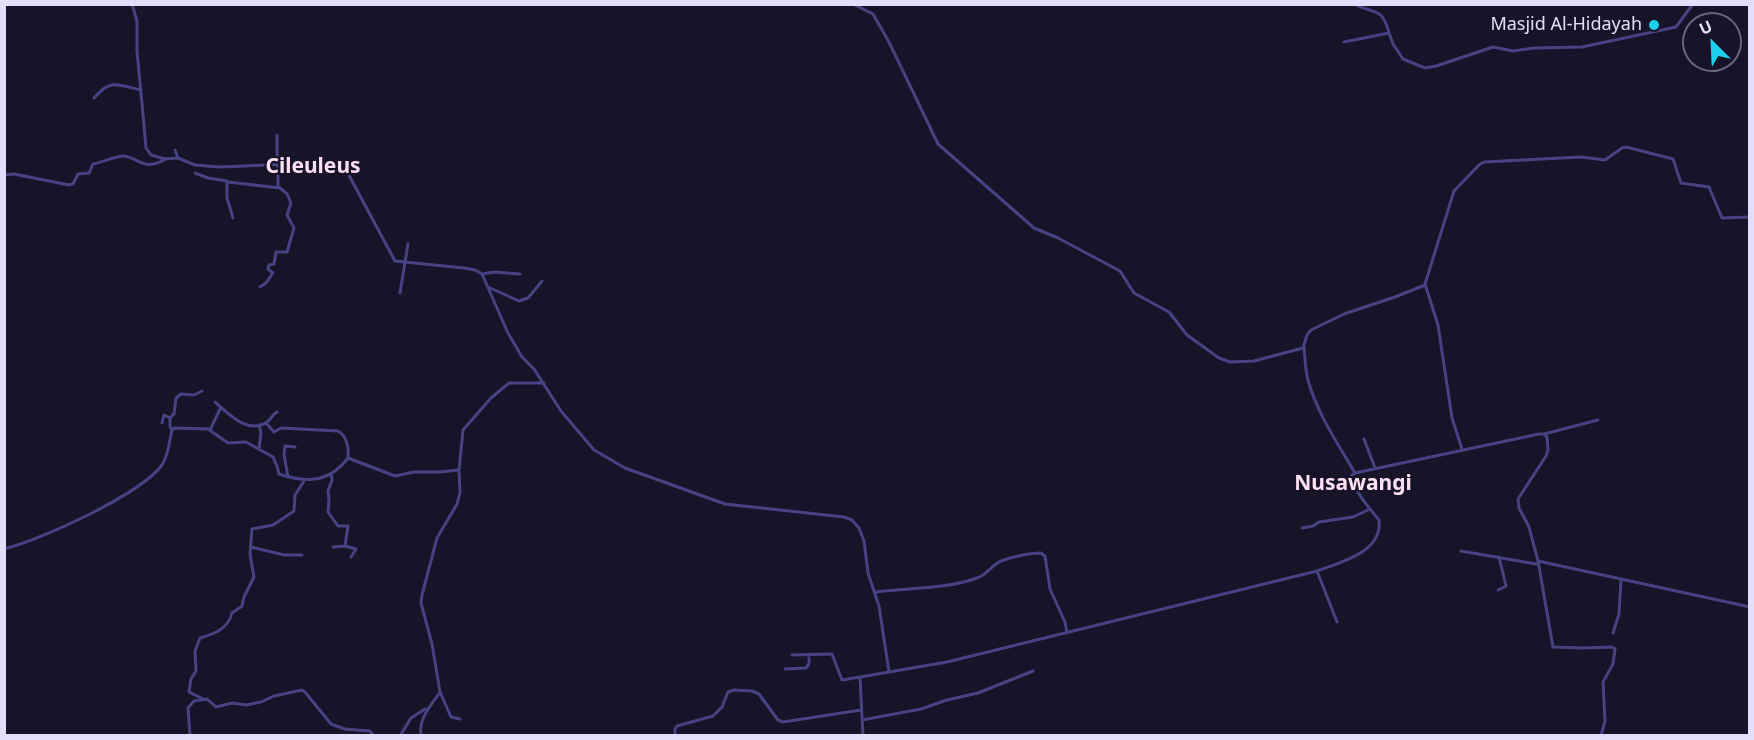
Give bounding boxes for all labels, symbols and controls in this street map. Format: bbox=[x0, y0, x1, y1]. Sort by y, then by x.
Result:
north arrow bbox=[1682, 12, 1742, 72]
place label: Masjid Al-Hidayah bbox=[1490, 14, 1642, 36]
text: U bbox=[1695, 15, 1715, 40]
marker: Masjid Al-Hidayah bbox=[1647, 18, 1661, 32]
district label: Cileuleus bbox=[265, 154, 361, 180]
district label: Nusawangi bbox=[1294, 471, 1412, 497]

